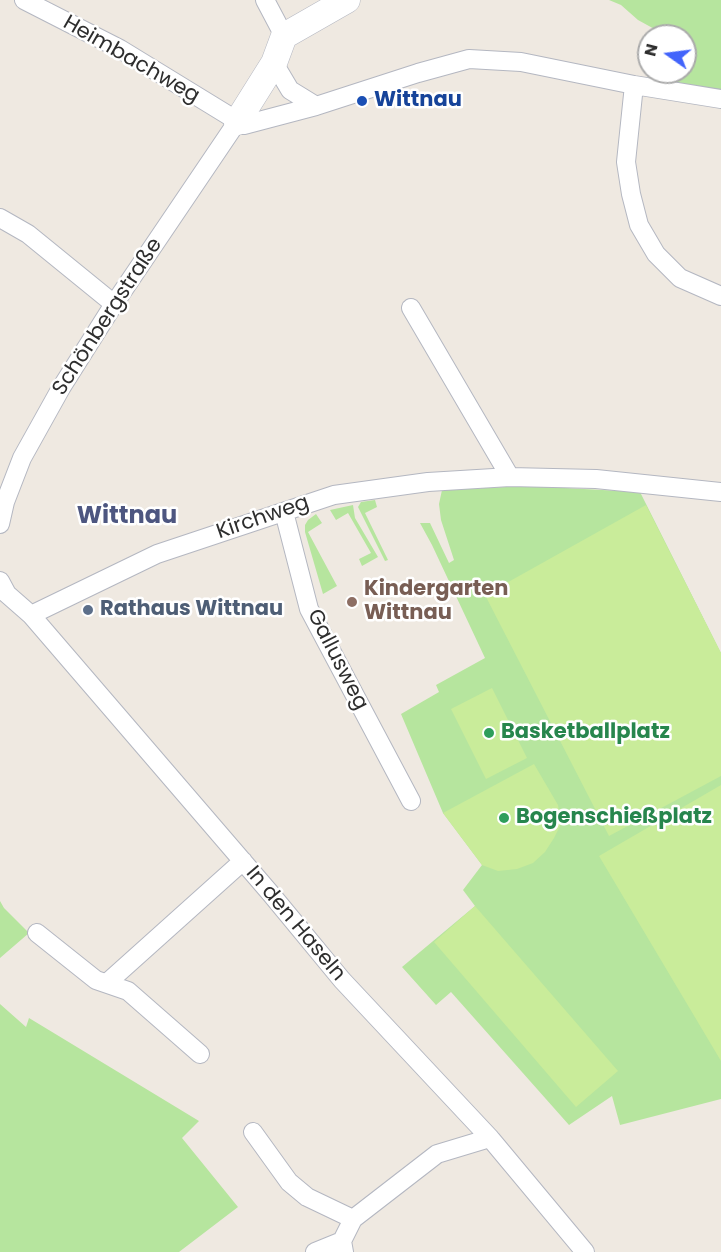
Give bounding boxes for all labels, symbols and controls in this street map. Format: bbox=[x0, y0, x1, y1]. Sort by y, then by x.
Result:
street label: Heimbachweg bbox=[58, 11, 204, 109]
north arrow bbox=[637, 24, 697, 84]
text: N bbox=[638, 41, 664, 59]
place label: Wittnau bbox=[374, 88, 462, 114]
marker: Wittnau bbox=[355, 94, 369, 108]
street label: Schönbergstraße bbox=[48, 234, 168, 400]
street label: Kirchweg bbox=[213, 490, 313, 546]
district label: Wittnau bbox=[77, 503, 177, 531]
place label: Kindergarten Wittnau bbox=[364, 577, 508, 627]
marker: Kindergarten Wittnau bbox=[345, 595, 359, 609]
place label: Rathaus Wittnau bbox=[100, 597, 283, 623]
marker: Rathaus Wittnau bbox=[81, 603, 95, 617]
street label: Gallusweg bbox=[301, 605, 373, 715]
place label: Basketballplatz bbox=[501, 720, 670, 746]
marker: Basketballplatz bbox=[482, 726, 496, 740]
place label: Bogenschießplatz bbox=[516, 805, 712, 831]
marker: Bogenschießplatz bbox=[497, 811, 511, 825]
street label: In den Haseln bbox=[240, 862, 350, 986]

